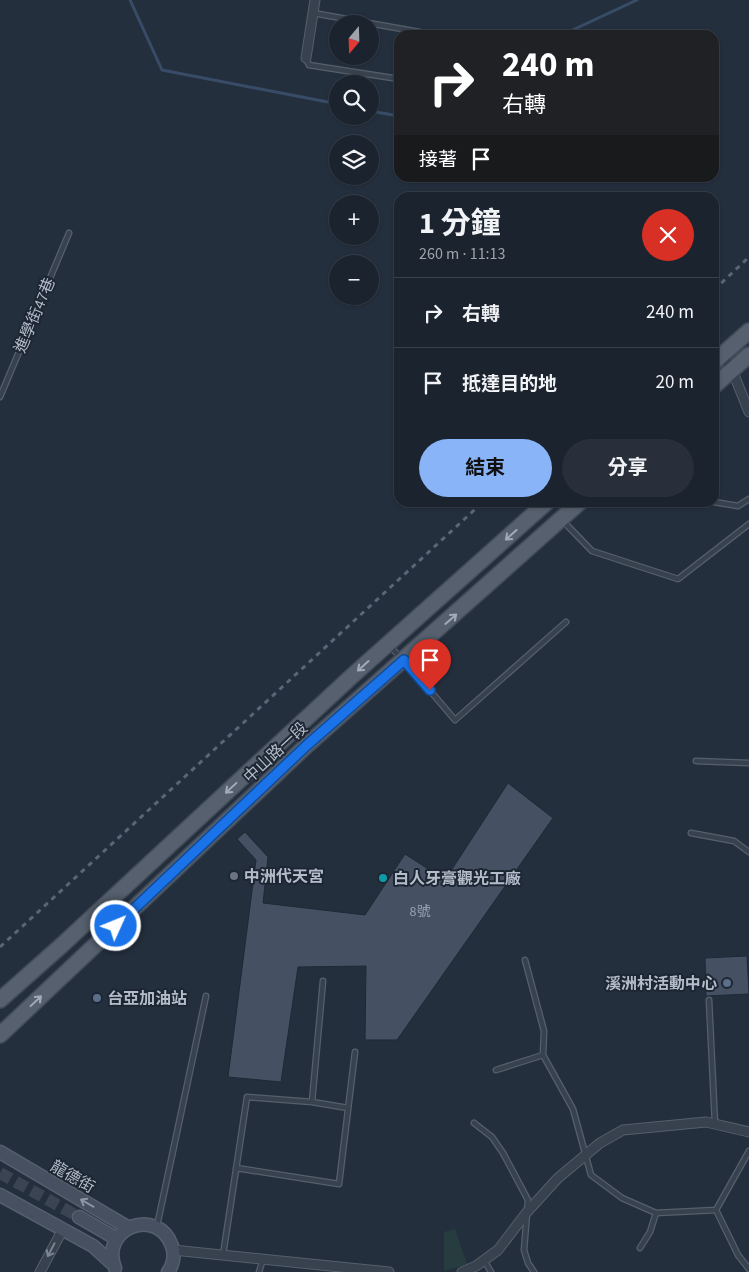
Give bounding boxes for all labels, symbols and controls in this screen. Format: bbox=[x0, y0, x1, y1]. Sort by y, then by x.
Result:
north arrow bbox=[329, 15, 379, 65]
map controls bbox=[329, 15, 379, 305]
text: 240 m bbox=[502, 40, 594, 90]
icon: right bbox=[419, 50, 484, 115]
button: search bbox=[329, 75, 379, 125]
text: 右轉 bbox=[502, 89, 546, 121]
button: layers bbox=[329, 135, 379, 185]
icon: arrive bbox=[467, 145, 495, 173]
text: 接著 bbox=[419, 147, 457, 174]
button: + bbox=[329, 195, 379, 245]
text: 1 分鐘 bbox=[419, 202, 501, 245]
button: close bbox=[642, 209, 694, 261]
text: 260 m · 11:13 bbox=[419, 243, 506, 265]
button: − bbox=[329, 255, 379, 305]
street label: 進學街47巷 bbox=[9, 274, 61, 356]
icon: right bbox=[419, 299, 447, 327]
text: 240 m bbox=[646, 299, 694, 326]
text: 右轉 bbox=[462, 301, 500, 328]
icon: arrive bbox=[419, 369, 447, 397]
text: 20 m bbox=[656, 369, 694, 396]
text: 抵達目的地 bbox=[462, 371, 557, 398]
button: 結束 bbox=[419, 439, 552, 497]
button: 分享 bbox=[562, 439, 694, 497]
one-way arrow bbox=[504, 529, 517, 541]
one-way arrow bbox=[444, 613, 457, 624]
pin bbox=[409, 639, 451, 690]
icon: arrive bbox=[416, 646, 444, 674]
one-way arrow bbox=[357, 660, 370, 672]
street label: 中山路一段 bbox=[239, 717, 312, 788]
one-way arrow bbox=[225, 782, 237, 794]
place label: 中洲代天宮 bbox=[244, 866, 324, 888]
place label: 白人牙膏觀光工廠 bbox=[393, 868, 521, 890]
marker: 中洲代天宮 bbox=[228, 870, 240, 882]
marker: 白人牙膏觀光工廠 bbox=[377, 872, 389, 884]
position arrow bbox=[89, 899, 141, 951]
house number: 8號 bbox=[410, 902, 430, 922]
place label: 溪洲村活動中心 bbox=[605, 973, 717, 995]
marker: 溪洲村活動中心 bbox=[721, 977, 733, 989]
place label: 台亞加油站 bbox=[107, 988, 187, 1010]
marker: 台亞加油站 bbox=[91, 992, 103, 1004]
one-way arrow bbox=[29, 996, 42, 1007]
street label: 龍德街 bbox=[46, 1155, 99, 1198]
one-way arrow bbox=[79, 1198, 94, 1208]
one-way arrow bbox=[46, 1243, 56, 1258]

